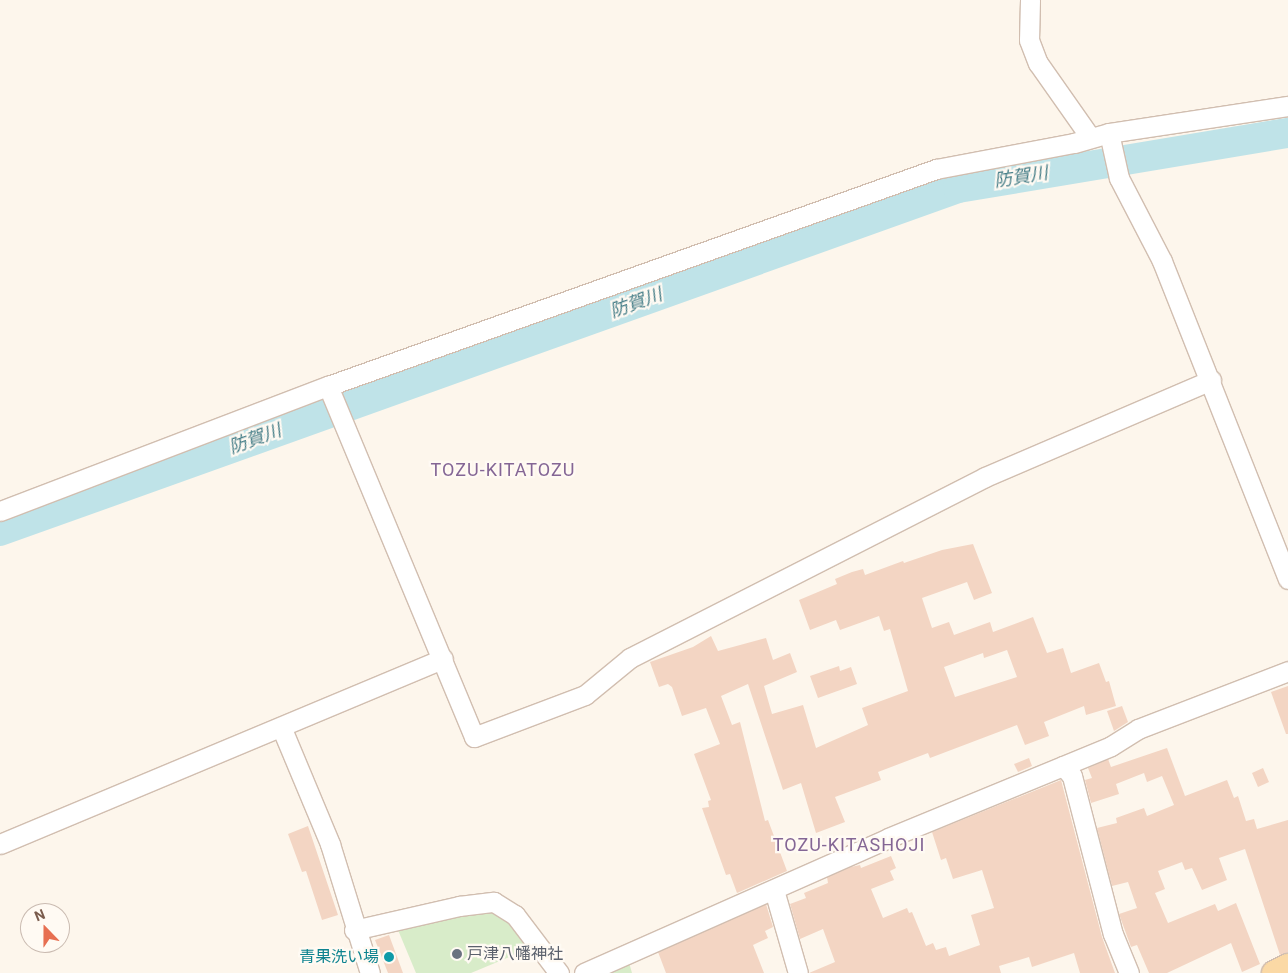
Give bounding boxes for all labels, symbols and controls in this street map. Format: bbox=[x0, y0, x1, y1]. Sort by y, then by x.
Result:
water label: 防賀川 bbox=[993, 162, 1049, 192]
water label: 防賀川 bbox=[607, 284, 665, 322]
water label: 防賀川 bbox=[226, 420, 284, 458]
district label: TOZU-KITATOZU bbox=[429, 459, 577, 481]
district label: TOZU-KITASHOJI bbox=[771, 834, 927, 856]
north arrow bbox=[20, 903, 70, 953]
text: N bbox=[32, 906, 47, 924]
place label: 戸津八幡神社 bbox=[467, 944, 563, 964]
place label: 青果洗い場 bbox=[299, 947, 379, 967]
marker: 戸津八幡神社 bbox=[451, 948, 463, 960]
marker: 青果洗い場 bbox=[383, 951, 395, 963]

